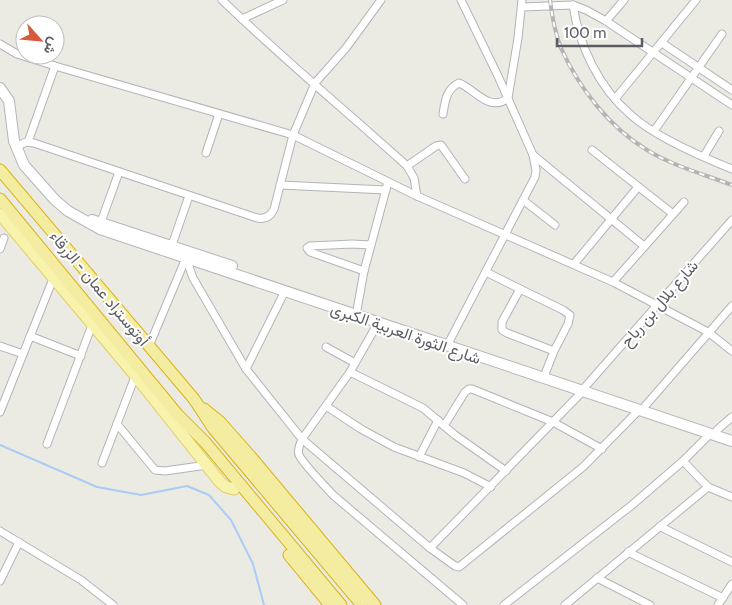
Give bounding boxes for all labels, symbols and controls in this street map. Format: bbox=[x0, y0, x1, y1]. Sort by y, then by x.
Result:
north arrow bbox=[15, 15, 65, 65]
scale bar bbox=[557, 15, 642, 47]
text: 100 m bbox=[564, 24, 606, 42]
text: ش bbox=[40, 34, 63, 58]
street label: أوتوستراد عمان - الزرقاء bbox=[45, 227, 153, 351]
street label: شارع بلال بن رباح bbox=[617, 256, 704, 352]
street label: شارع الثورة العربية الكبرى bbox=[328, 299, 483, 370]

